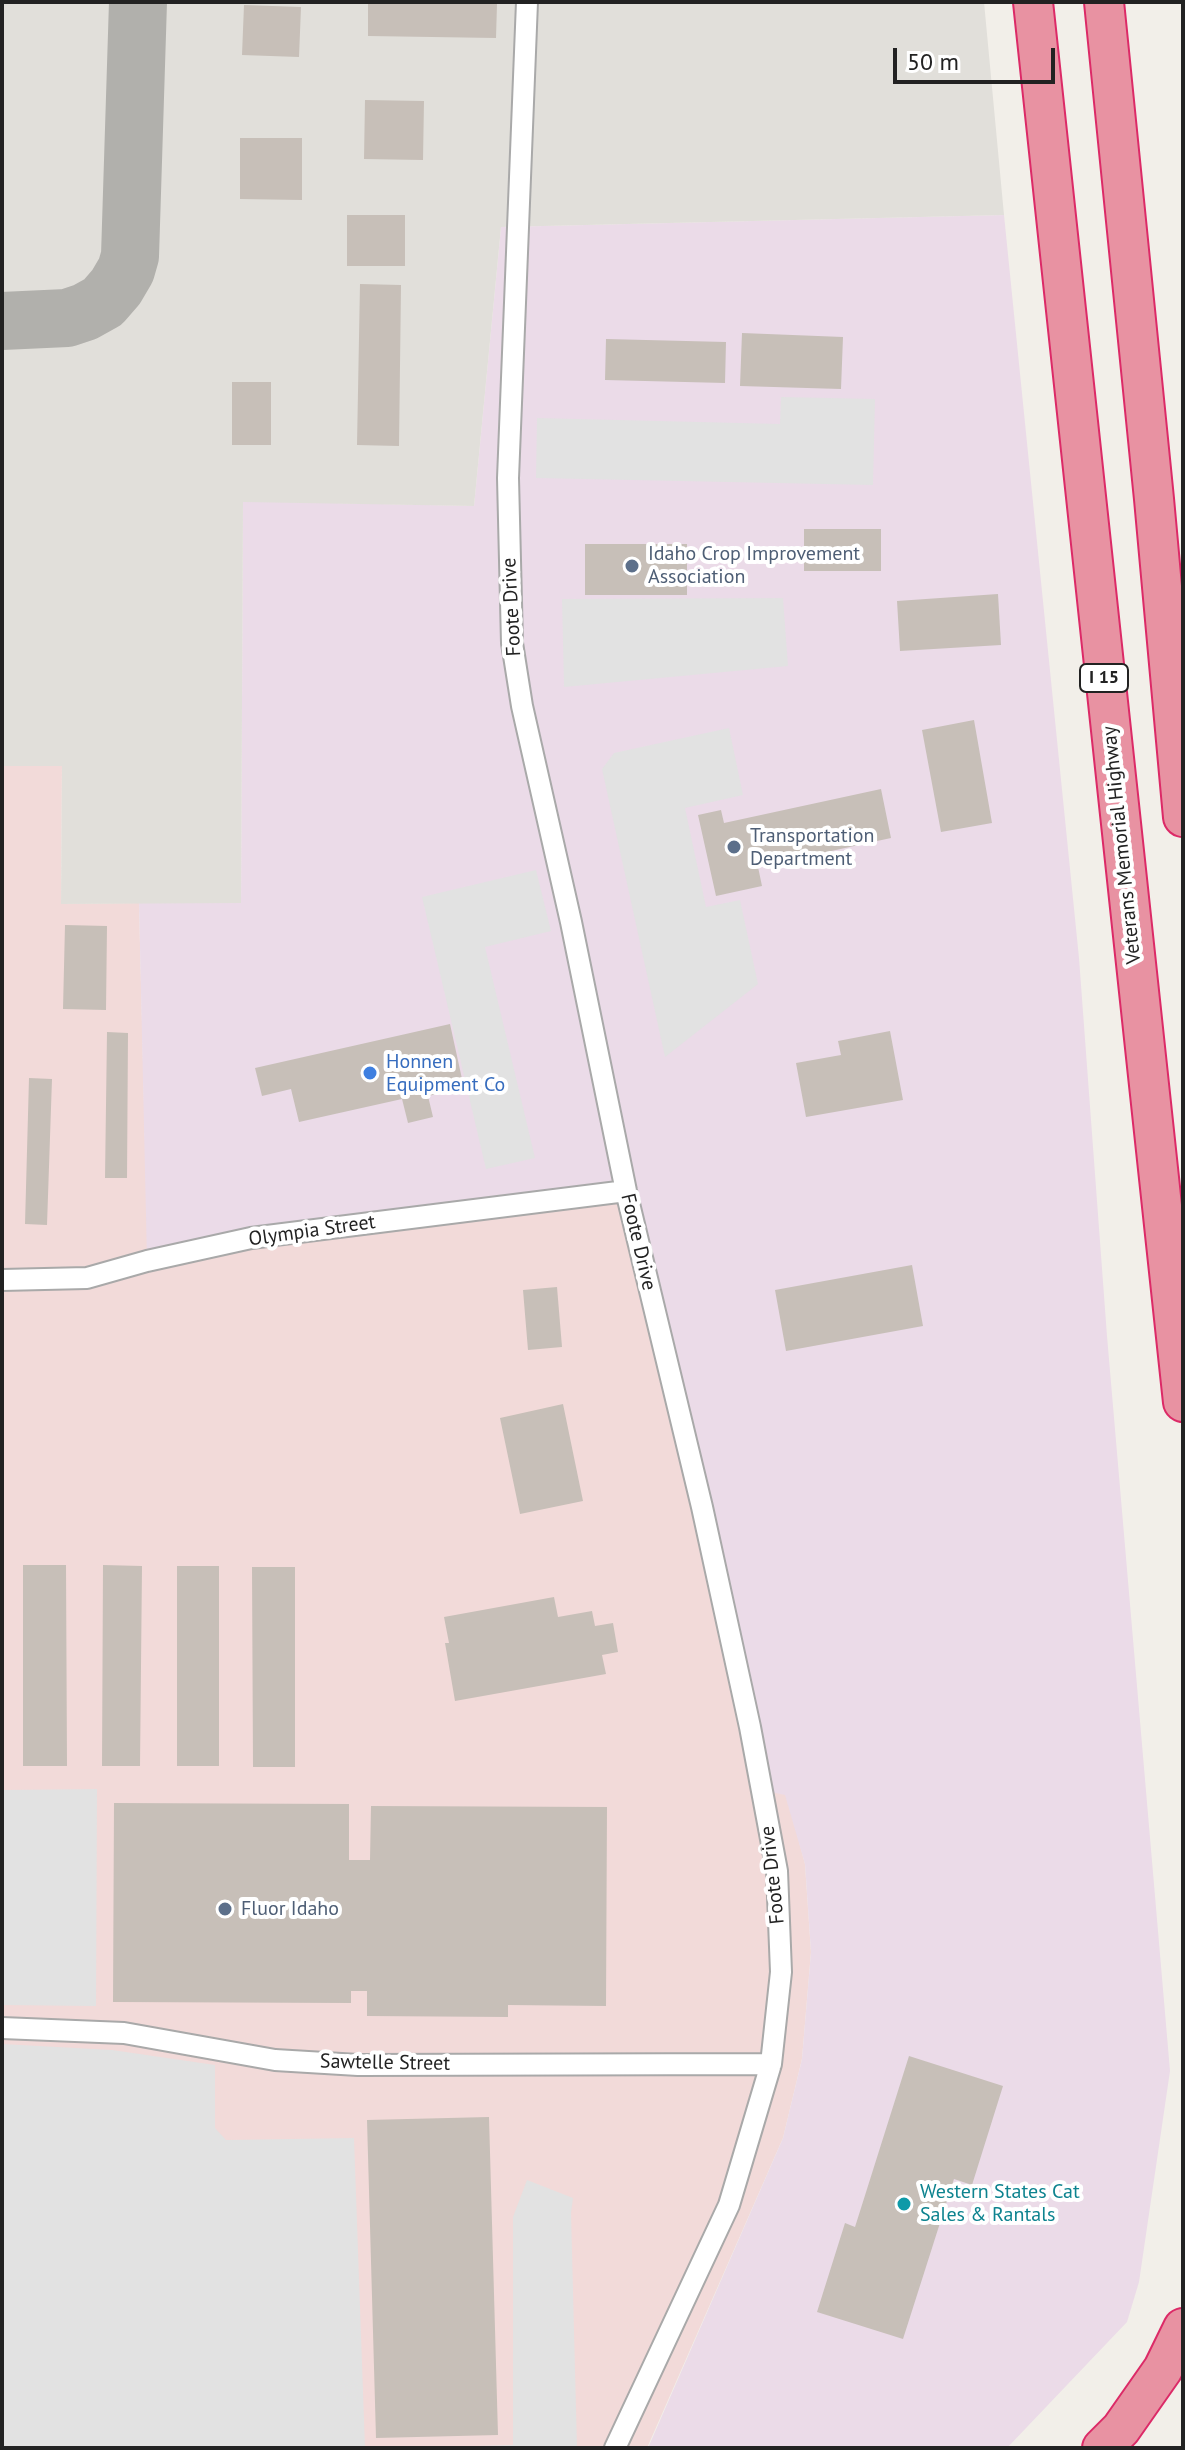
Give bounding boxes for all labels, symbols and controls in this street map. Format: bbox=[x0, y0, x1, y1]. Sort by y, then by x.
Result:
scale bar bbox=[897, 32, 1059, 82]
text: 50 m bbox=[907, 46, 959, 77]
place label: Idaho Crop Improvement Association bbox=[648, 542, 860, 589]
street label: Foote Drive bbox=[497, 557, 527, 657]
marker: Idaho Crop Improvement Association bbox=[623, 557, 641, 575]
road number: I 15 bbox=[1080, 664, 1128, 692]
street label: Veterans Memorial Highway bbox=[1098, 725, 1146, 965]
place label: Transportation Department bbox=[750, 824, 875, 871]
marker: Transportation Department bbox=[725, 838, 743, 856]
place label: Honnen Equipment Co bbox=[386, 1050, 505, 1097]
marker: Honnen Equipment Co bbox=[361, 1064, 379, 1082]
street label: Foote Drive bbox=[615, 1191, 661, 1293]
street label: Olympia Street bbox=[247, 1210, 377, 1252]
street label: Foote Drive bbox=[756, 1825, 790, 1925]
place label: Fluor Idaho bbox=[241, 1897, 339, 1921]
marker: Fluor Idaho bbox=[216, 1900, 234, 1918]
street label: Sawtelle Street bbox=[320, 2050, 450, 2076]
place label: Western States Cat Sales & Rantals bbox=[920, 2180, 1080, 2227]
marker: Western States Cat Sales & Rantals bbox=[895, 2195, 913, 2213]

